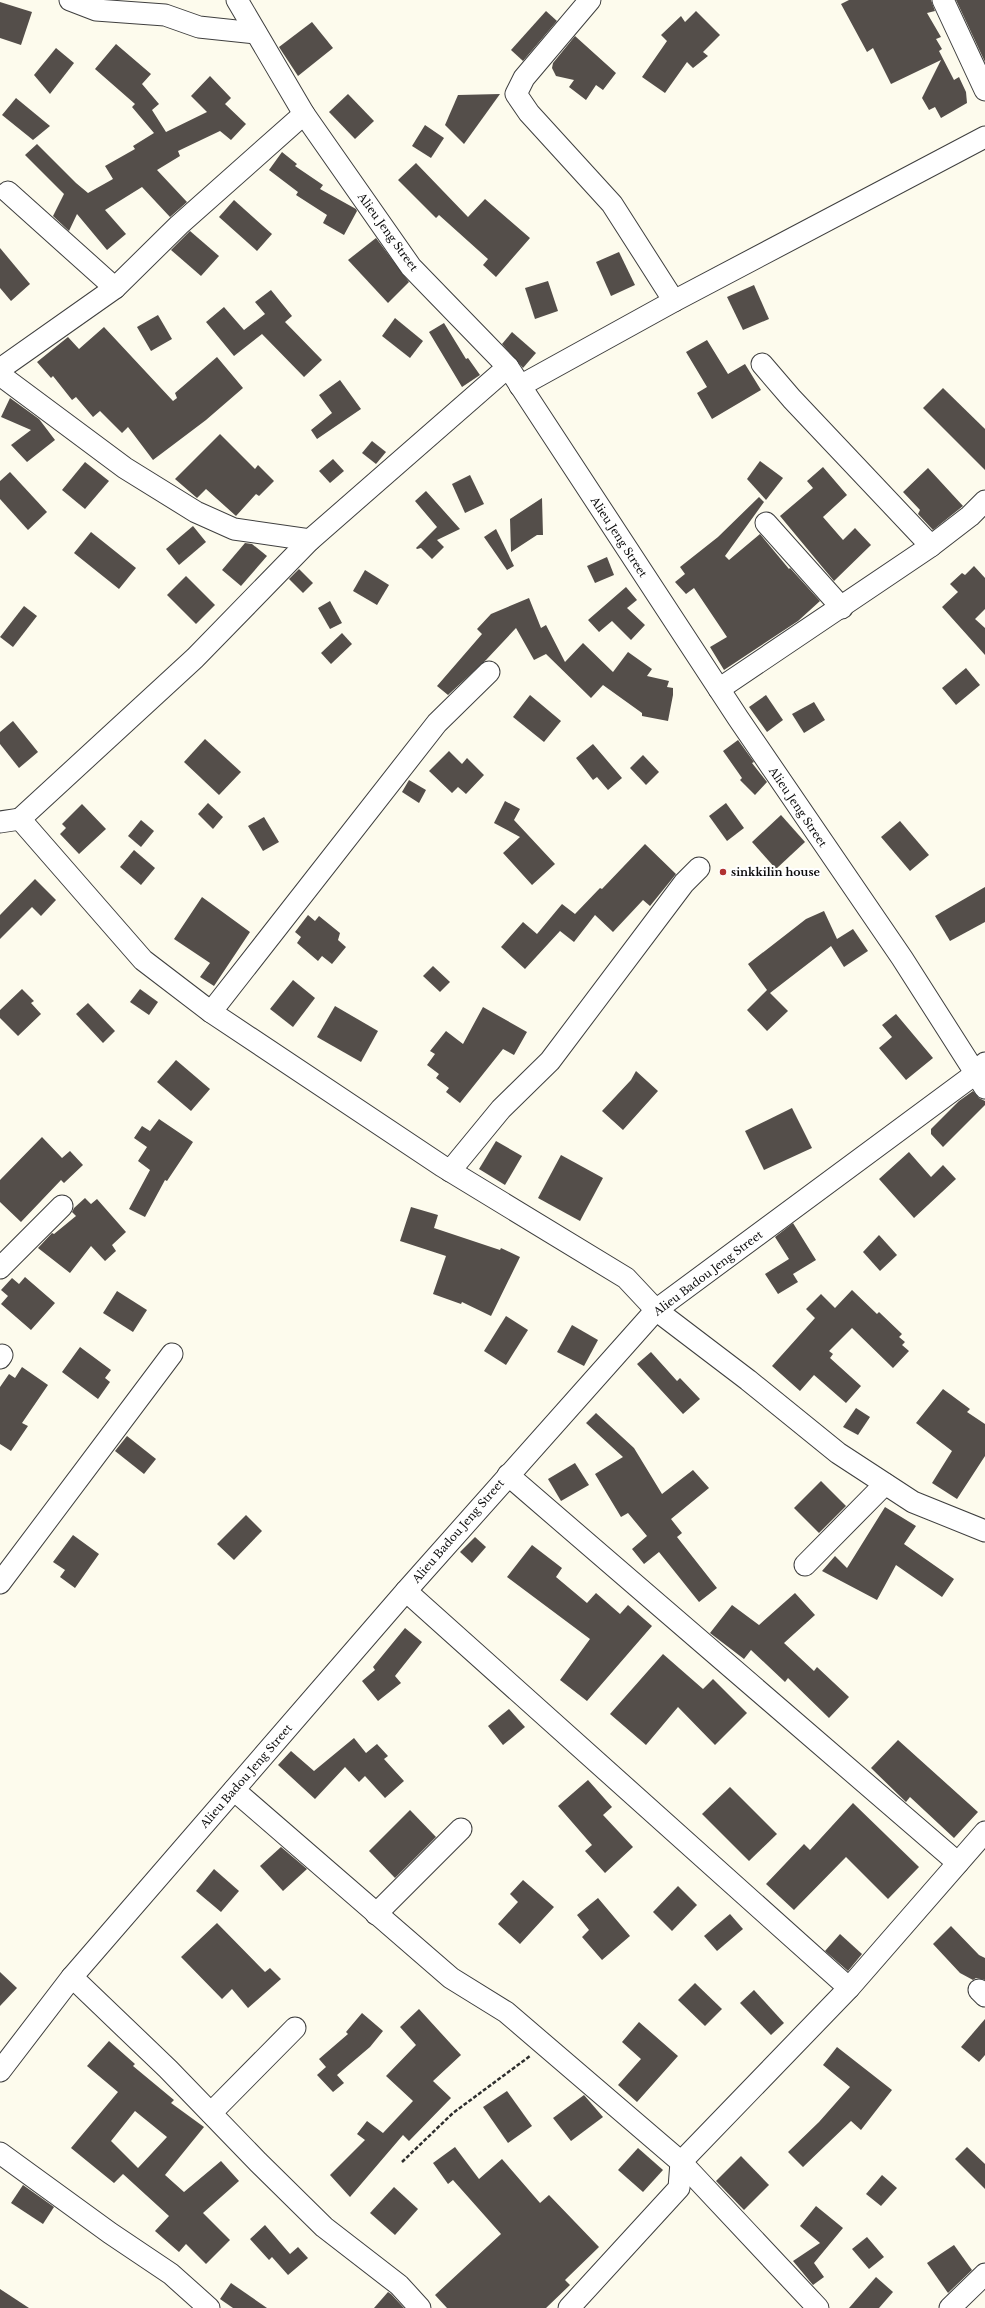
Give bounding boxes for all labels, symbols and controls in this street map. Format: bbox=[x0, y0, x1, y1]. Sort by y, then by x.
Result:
street label: Alieu Jeng Street bbox=[354, 189, 422, 275]
street label: Alieu Jeng Street bbox=[587, 493, 651, 581]
street label: Alieu Jeng Street bbox=[766, 764, 830, 850]
place label: sinkkilin house bbox=[731, 865, 821, 879]
marker: sinkkilin house bbox=[718, 867, 728, 877]
street label: Alieu Badou Jeng Street bbox=[650, 1227, 766, 1319]
street label: Alieu Badou Jeng Street bbox=[408, 1476, 507, 1587]
street label: Alieu Badou Jeng Street bbox=[196, 1721, 295, 1832]

